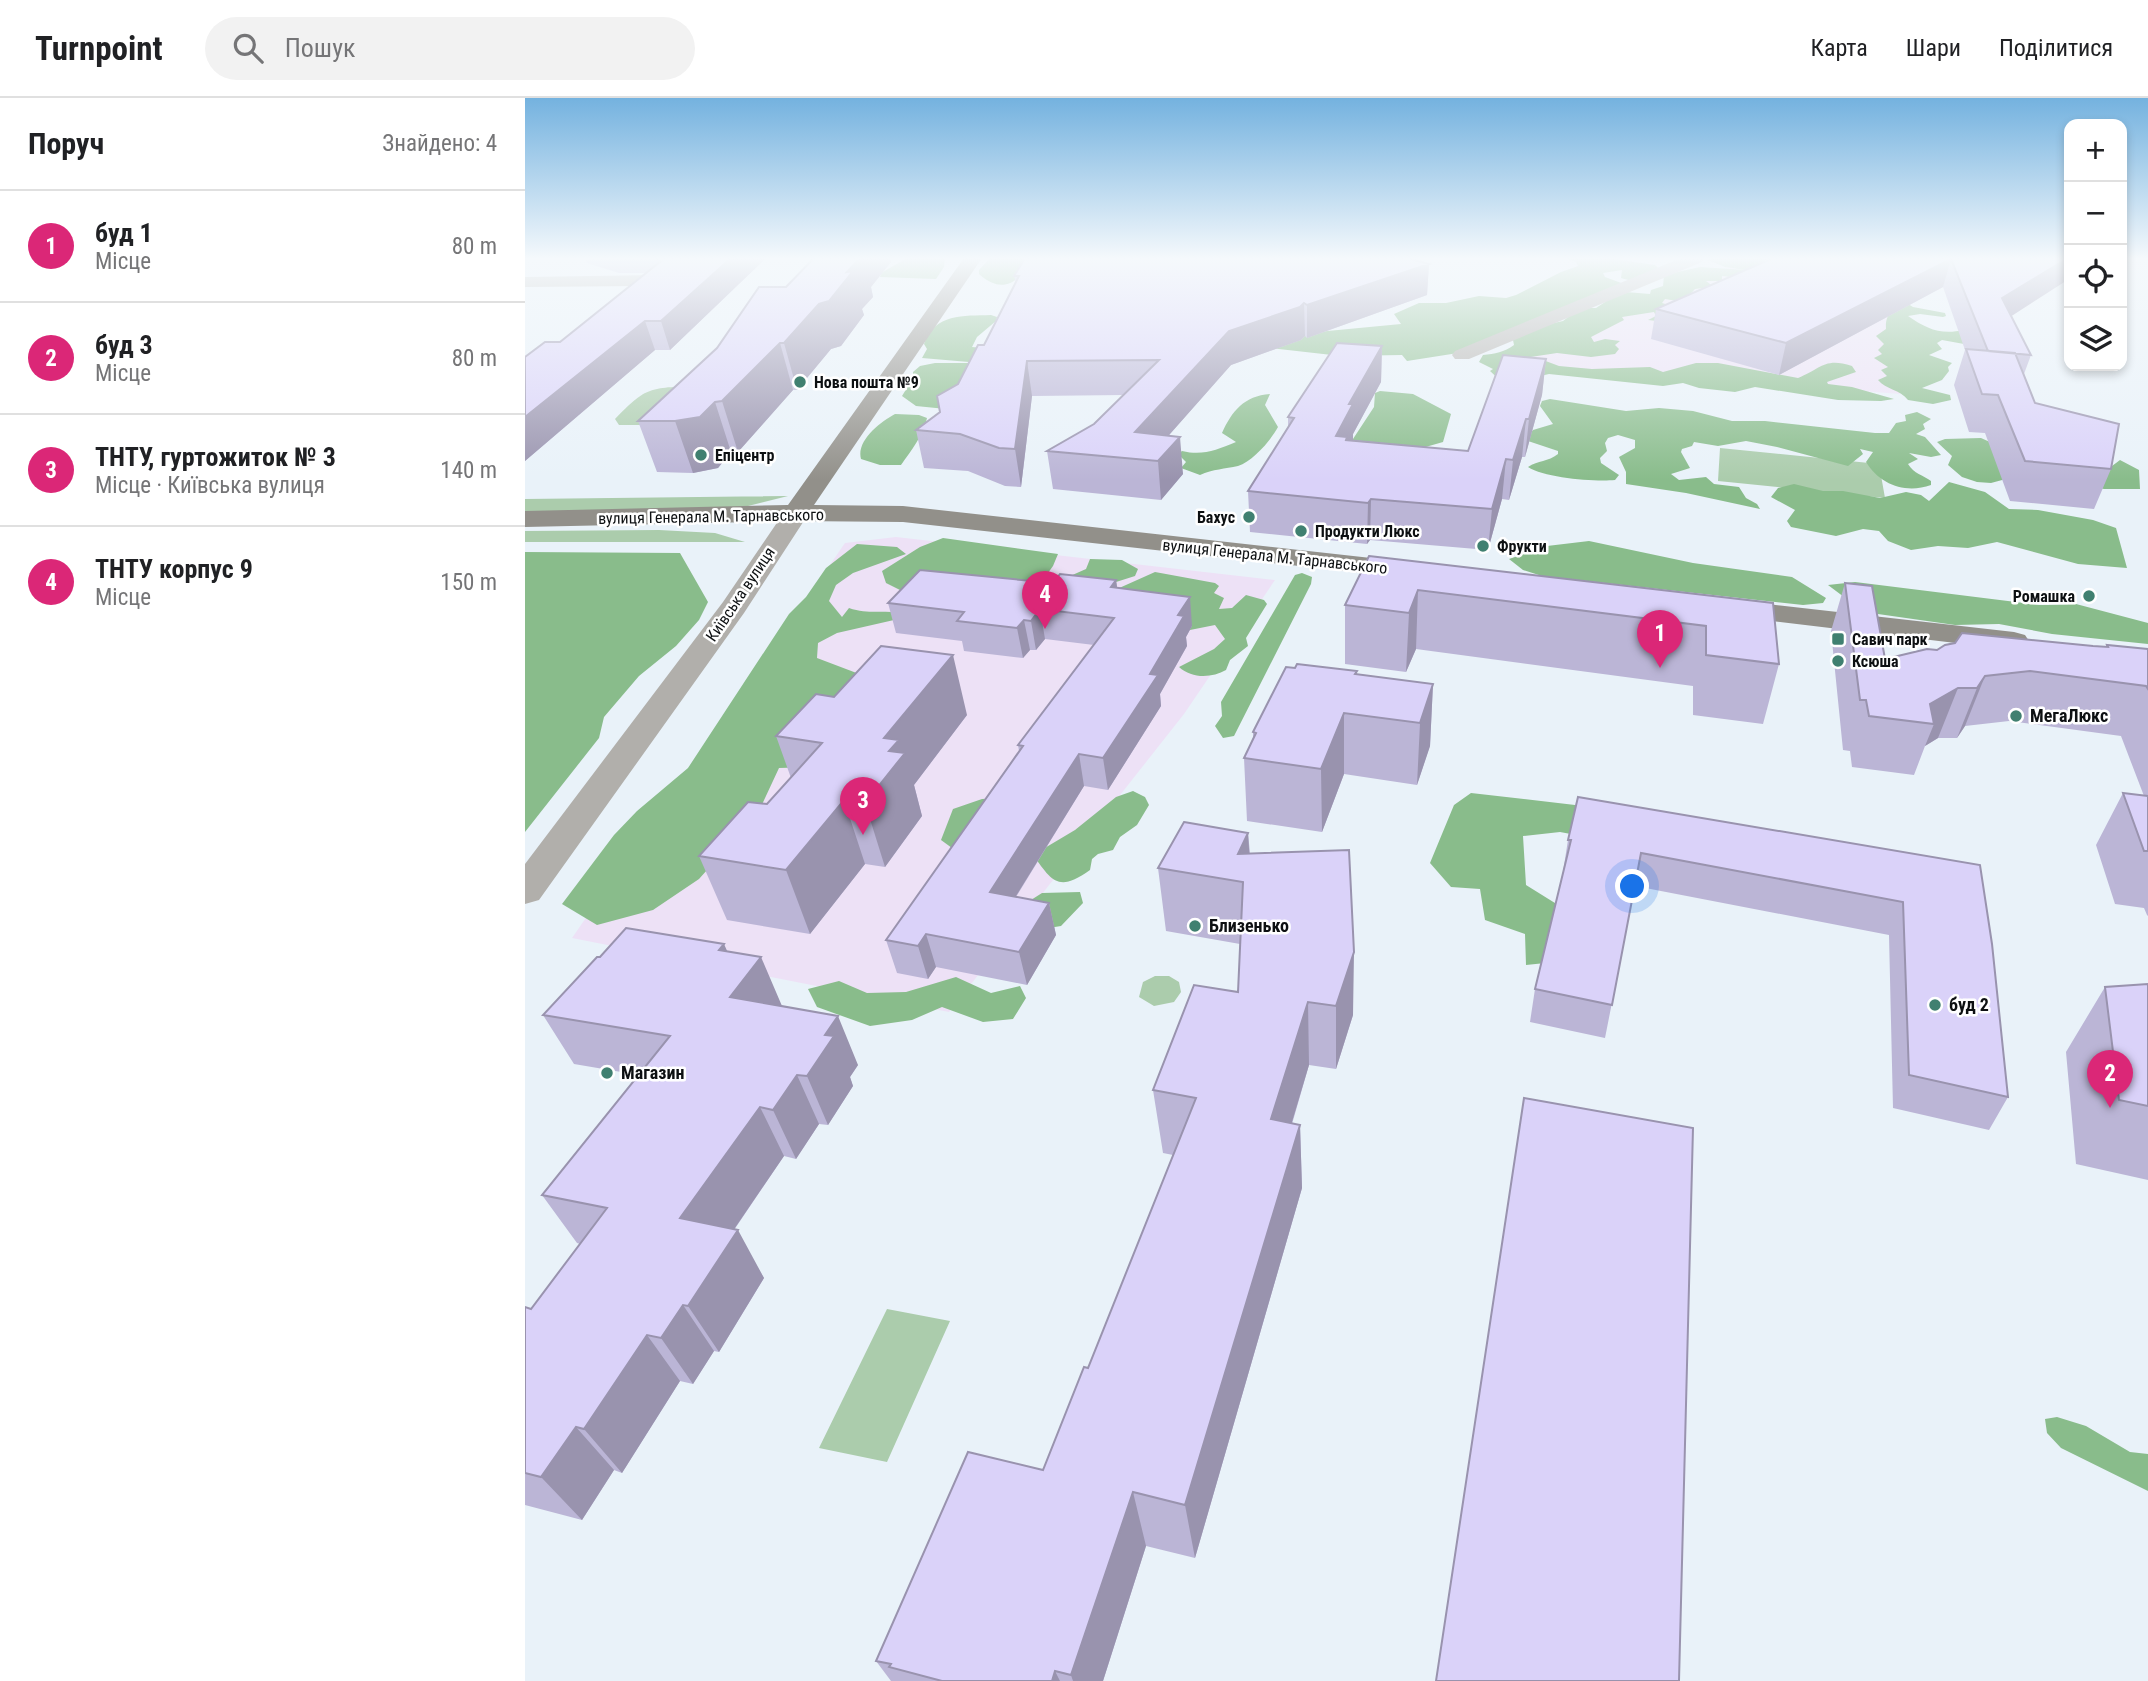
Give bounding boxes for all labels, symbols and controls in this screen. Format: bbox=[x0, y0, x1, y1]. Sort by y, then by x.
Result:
search box bbox=[205, 17, 695, 80]
text: Turnpoint bbox=[35, 29, 163, 68]
icon: search bbox=[229, 29, 267, 67]
text: Пошук bbox=[285, 33, 356, 63]
text: Карта bbox=[1810, 34, 1868, 62]
text: Шари bbox=[1906, 34, 1961, 62]
text: Поділитися bbox=[1999, 34, 2113, 62]
map controls bbox=[2064, 119, 2127, 371]
button: + bbox=[2064, 119, 2127, 182]
text: Поруч bbox=[28, 126, 104, 161]
text: Знайдено: 4 bbox=[382, 130, 497, 157]
button: − bbox=[2064, 182, 2127, 245]
text: буд 1 bbox=[95, 218, 153, 248]
text: 1 bbox=[45, 233, 57, 260]
text: 80 m bbox=[452, 233, 497, 260]
button: locate bbox=[2064, 245, 2127, 308]
text: Місце bbox=[95, 248, 151, 275]
button: layers bbox=[2064, 308, 2127, 371]
text: буд 3 bbox=[95, 330, 153, 360]
text: 2 bbox=[45, 345, 57, 372]
text: 80 m bbox=[452, 345, 497, 372]
text: Місце bbox=[95, 360, 151, 387]
place label: Нова пошта №9 bbox=[814, 373, 919, 392]
marker: Нова пошта №9 bbox=[792, 374, 808, 390]
text: ТНТУ, гуртожиток № 3 bbox=[95, 442, 336, 472]
place label: Епіцентр bbox=[715, 446, 774, 465]
marker: Епіцентр bbox=[693, 447, 709, 463]
text: 3 bbox=[45, 457, 57, 484]
text: 140 m bbox=[440, 457, 497, 484]
text: Місце · Київська вулиця bbox=[95, 472, 325, 499]
street label: вулиця Генерала М. Тарнавського bbox=[598, 505, 824, 528]
place label: Бахус bbox=[1197, 508, 1235, 527]
marker: Бахус bbox=[1241, 509, 1257, 525]
place label: Продукти Люкс bbox=[1315, 522, 1420, 541]
marker: Продукти Люкс bbox=[1293, 523, 1309, 539]
street label: вулиця Генерала М. Тарнавського bbox=[1162, 535, 1388, 578]
place label: Фрукти bbox=[1497, 537, 1547, 556]
marker: Фрукти bbox=[1475, 538, 1491, 554]
street label: Київська вулиця bbox=[702, 544, 779, 645]
text: ТНТУ корпус 9 bbox=[95, 554, 253, 584]
text: 4 bbox=[45, 569, 57, 596]
text: 150 m bbox=[440, 569, 497, 596]
pin: 4 bbox=[1022, 571, 1068, 629]
text: Місце bbox=[95, 584, 151, 611]
place label: Ромашка bbox=[2013, 587, 2075, 606]
marker: Ромашка bbox=[2081, 588, 2097, 604]
pin: 1 bbox=[1637, 610, 1683, 668]
place label: Савич парк bbox=[1852, 630, 1928, 649]
marker: Савич парк bbox=[1830, 631, 1846, 647]
place label: Ксюша bbox=[1852, 652, 1899, 671]
marker: Ксюша bbox=[1830, 653, 1846, 669]
place label: МегаЛюкс bbox=[2030, 705, 2108, 726]
marker: МегаЛюкс bbox=[2008, 708, 2024, 724]
pin: 3 bbox=[840, 777, 886, 835]
your location bbox=[1615, 869, 1649, 903]
place label: Близенько bbox=[1209, 915, 1289, 936]
marker: Близенько bbox=[1187, 918, 1203, 934]
place label: буд 2 bbox=[1949, 994, 1989, 1015]
marker: буд 2 bbox=[1927, 997, 1943, 1013]
pin: 2 bbox=[2087, 1050, 2133, 1108]
place label: Магазин bbox=[621, 1062, 684, 1083]
marker: Магазин bbox=[599, 1065, 615, 1081]

